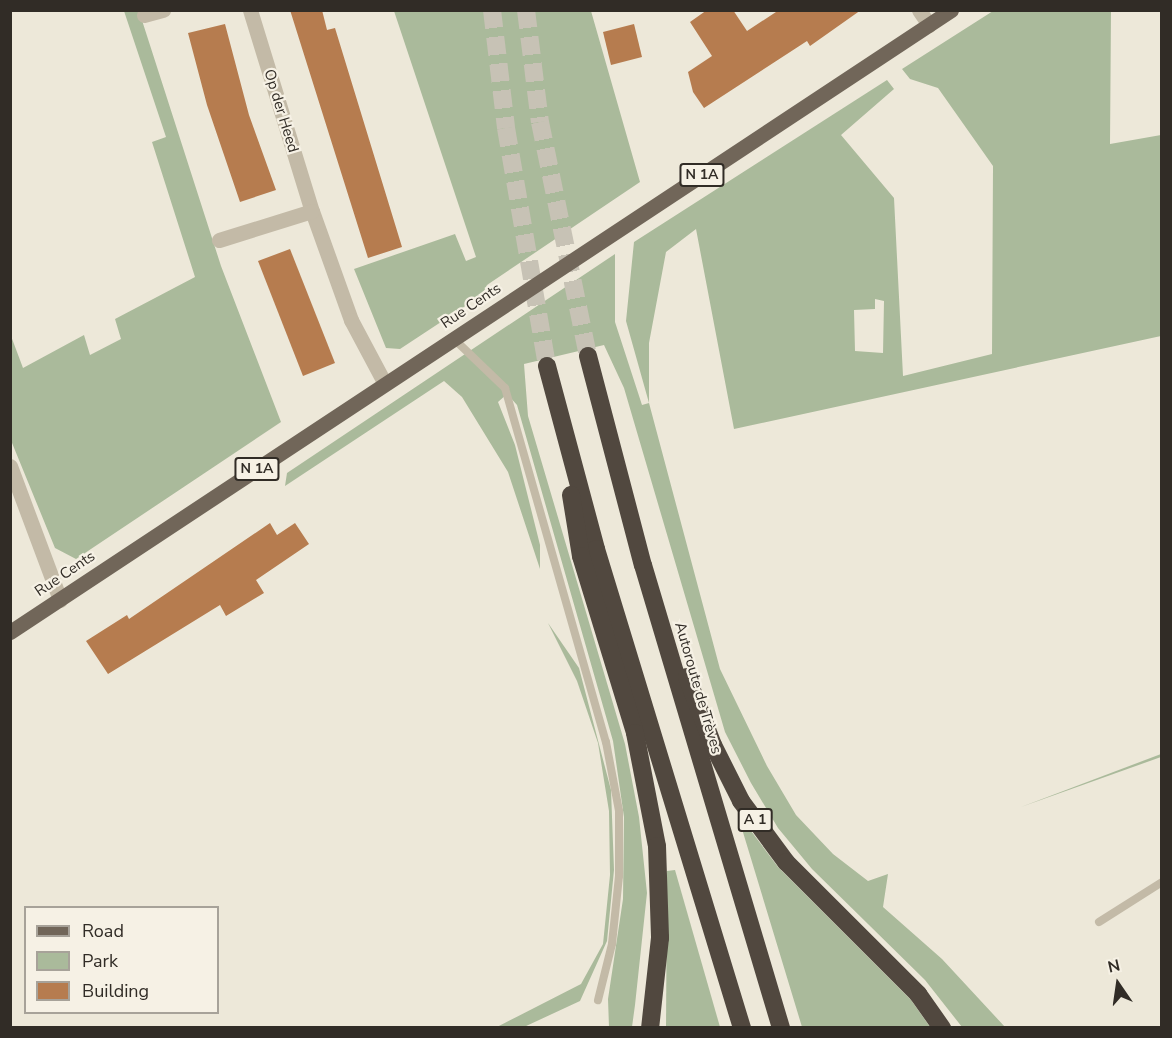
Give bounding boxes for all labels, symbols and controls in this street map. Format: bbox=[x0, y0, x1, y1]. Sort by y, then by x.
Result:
street label: Op der Heed bbox=[260, 67, 302, 155]
road number: N 1A bbox=[678, 164, 726, 186]
street label: Rue Cents bbox=[437, 279, 505, 333]
road number: N 1A bbox=[233, 458, 281, 480]
street label: Rue Cents bbox=[31, 547, 99, 601]
street label: Autoroute de Trèves bbox=[671, 620, 725, 756]
road number: A 1 bbox=[737, 809, 773, 831]
legend bbox=[24, 906, 219, 1014]
text: Road bbox=[82, 919, 124, 943]
text: Park bbox=[82, 949, 118, 973]
north arrow bbox=[1088, 954, 1148, 1014]
text: N bbox=[1106, 954, 1122, 979]
text: Building bbox=[82, 979, 149, 1003]

